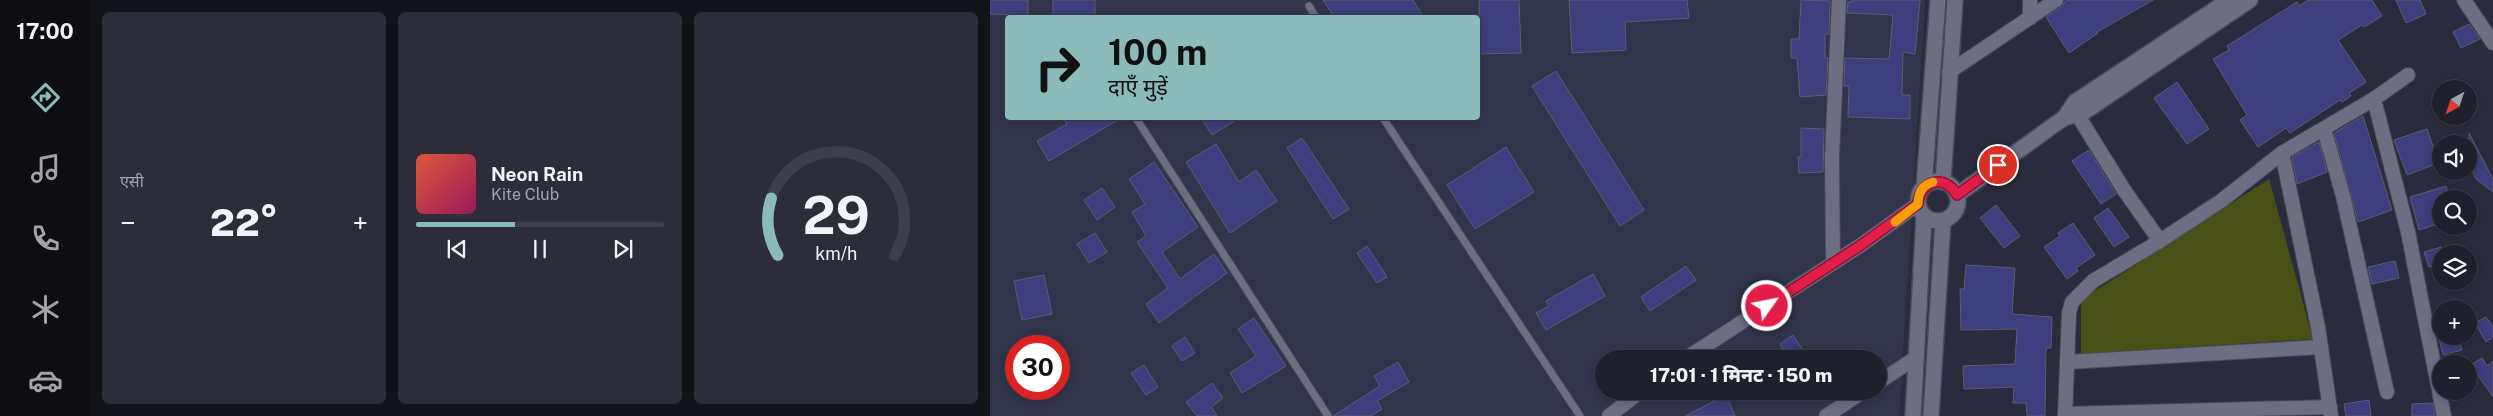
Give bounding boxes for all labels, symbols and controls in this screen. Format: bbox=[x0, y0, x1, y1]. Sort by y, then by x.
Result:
text: 17:00 bbox=[16, 18, 74, 44]
text: 100 m bbox=[1108, 32, 1207, 73]
icon: right bbox=[1025, 35, 1090, 100]
text: दाएँ मुड़ें bbox=[1108, 74, 1168, 100]
icon: directions bbox=[28, 80, 63, 115]
north arrow bbox=[2432, 80, 2478, 125]
map controls bbox=[2432, 80, 2477, 400]
button: sound bbox=[2432, 135, 2477, 180]
pin bbox=[1977, 144, 2019, 186]
icon: music bbox=[28, 151, 63, 186]
icon: arrive bbox=[1984, 151, 2012, 179]
text: Neon Rain bbox=[491, 163, 583, 185]
text: एसी bbox=[120, 172, 144, 191]
text: Kite Club bbox=[491, 185, 559, 204]
text: 29 bbox=[802, 185, 870, 246]
button: search bbox=[2432, 190, 2477, 235]
text: 22° bbox=[210, 200, 278, 245]
text: − bbox=[120, 206, 136, 239]
text: + bbox=[352, 206, 368, 239]
icon: phone bbox=[28, 221, 63, 256]
icon: previous bbox=[443, 235, 471, 263]
icon: pause bbox=[526, 235, 554, 263]
icon: next bbox=[609, 235, 637, 263]
text: km/h bbox=[815, 243, 857, 264]
button: layers bbox=[2432, 245, 2477, 290]
position arrow bbox=[1740, 279, 1792, 331]
icon: climate bbox=[28, 292, 63, 327]
button: + bbox=[2432, 300, 2477, 345]
speed limit sign: 30 bbox=[1005, 335, 1070, 400]
button: − bbox=[2432, 355, 2477, 400]
icon: car bbox=[28, 363, 63, 398]
text: 17:01 · 1 मिनट · 150 m bbox=[1650, 364, 1832, 386]

